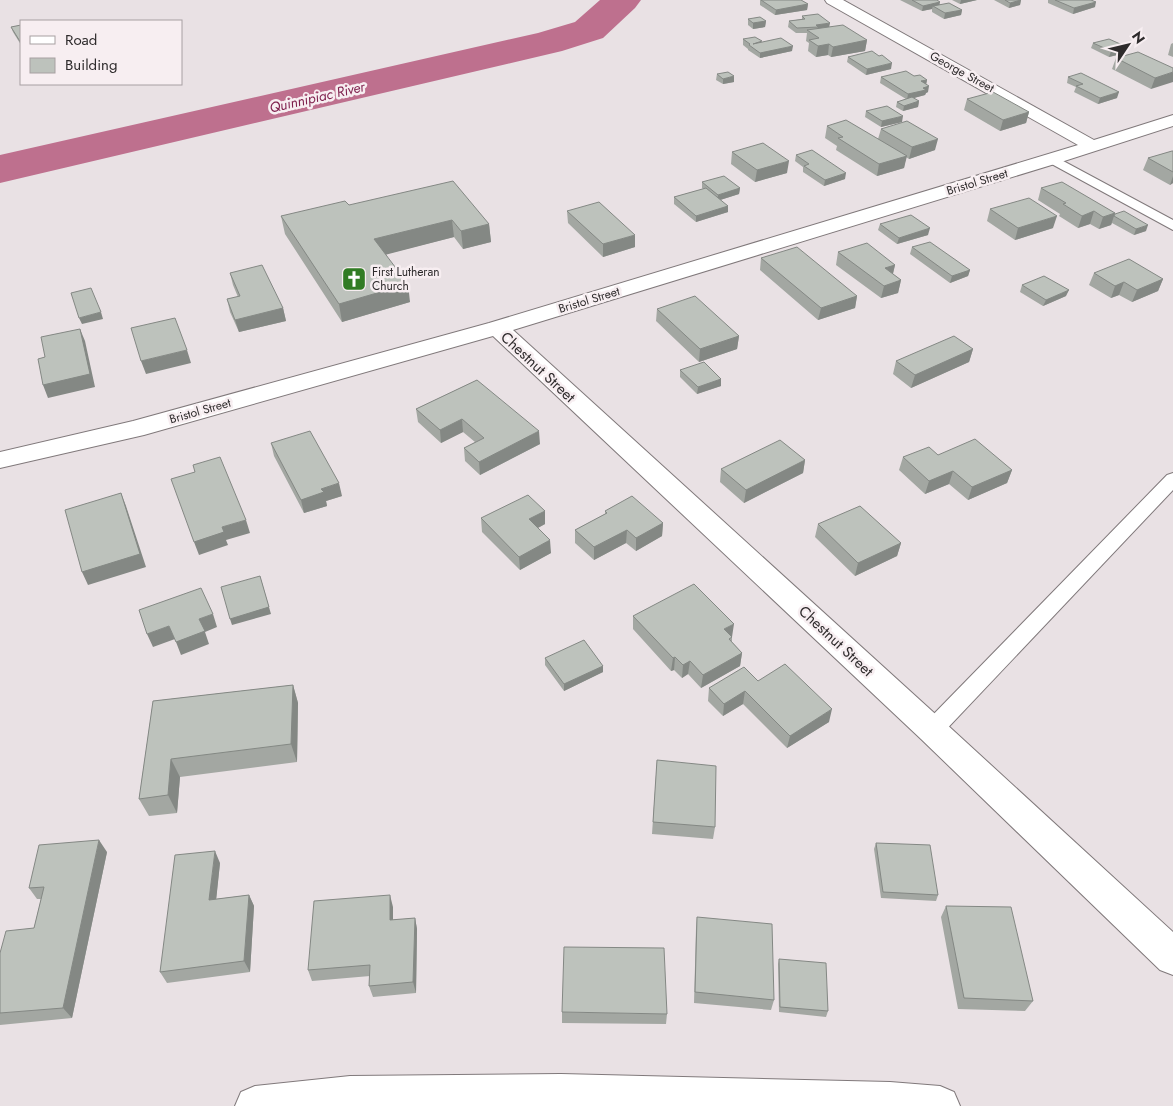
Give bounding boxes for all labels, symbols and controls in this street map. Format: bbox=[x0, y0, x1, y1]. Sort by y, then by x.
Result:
legend bbox=[20, 20, 182, 85]
north arrow bbox=[1103, 20, 1153, 70]
text: N bbox=[1127, 27, 1150, 48]
text: Road bbox=[65, 29, 97, 51]
street label: George Street bbox=[926, 47, 998, 97]
text: Building bbox=[65, 54, 117, 76]
water label: Quinnipiac River bbox=[267, 76, 368, 118]
street label: Bristol Street bbox=[944, 164, 1010, 200]
place label: First Lutheran Church bbox=[372, 263, 440, 295]
church icon: First Lutheran Church bbox=[341, 266, 367, 292]
street label: Bristol Street bbox=[556, 282, 622, 318]
street label: Chestnut Street bbox=[496, 327, 581, 408]
street label: Bristol Street bbox=[167, 394, 233, 428]
street label: Chestnut Street bbox=[794, 601, 879, 682]

